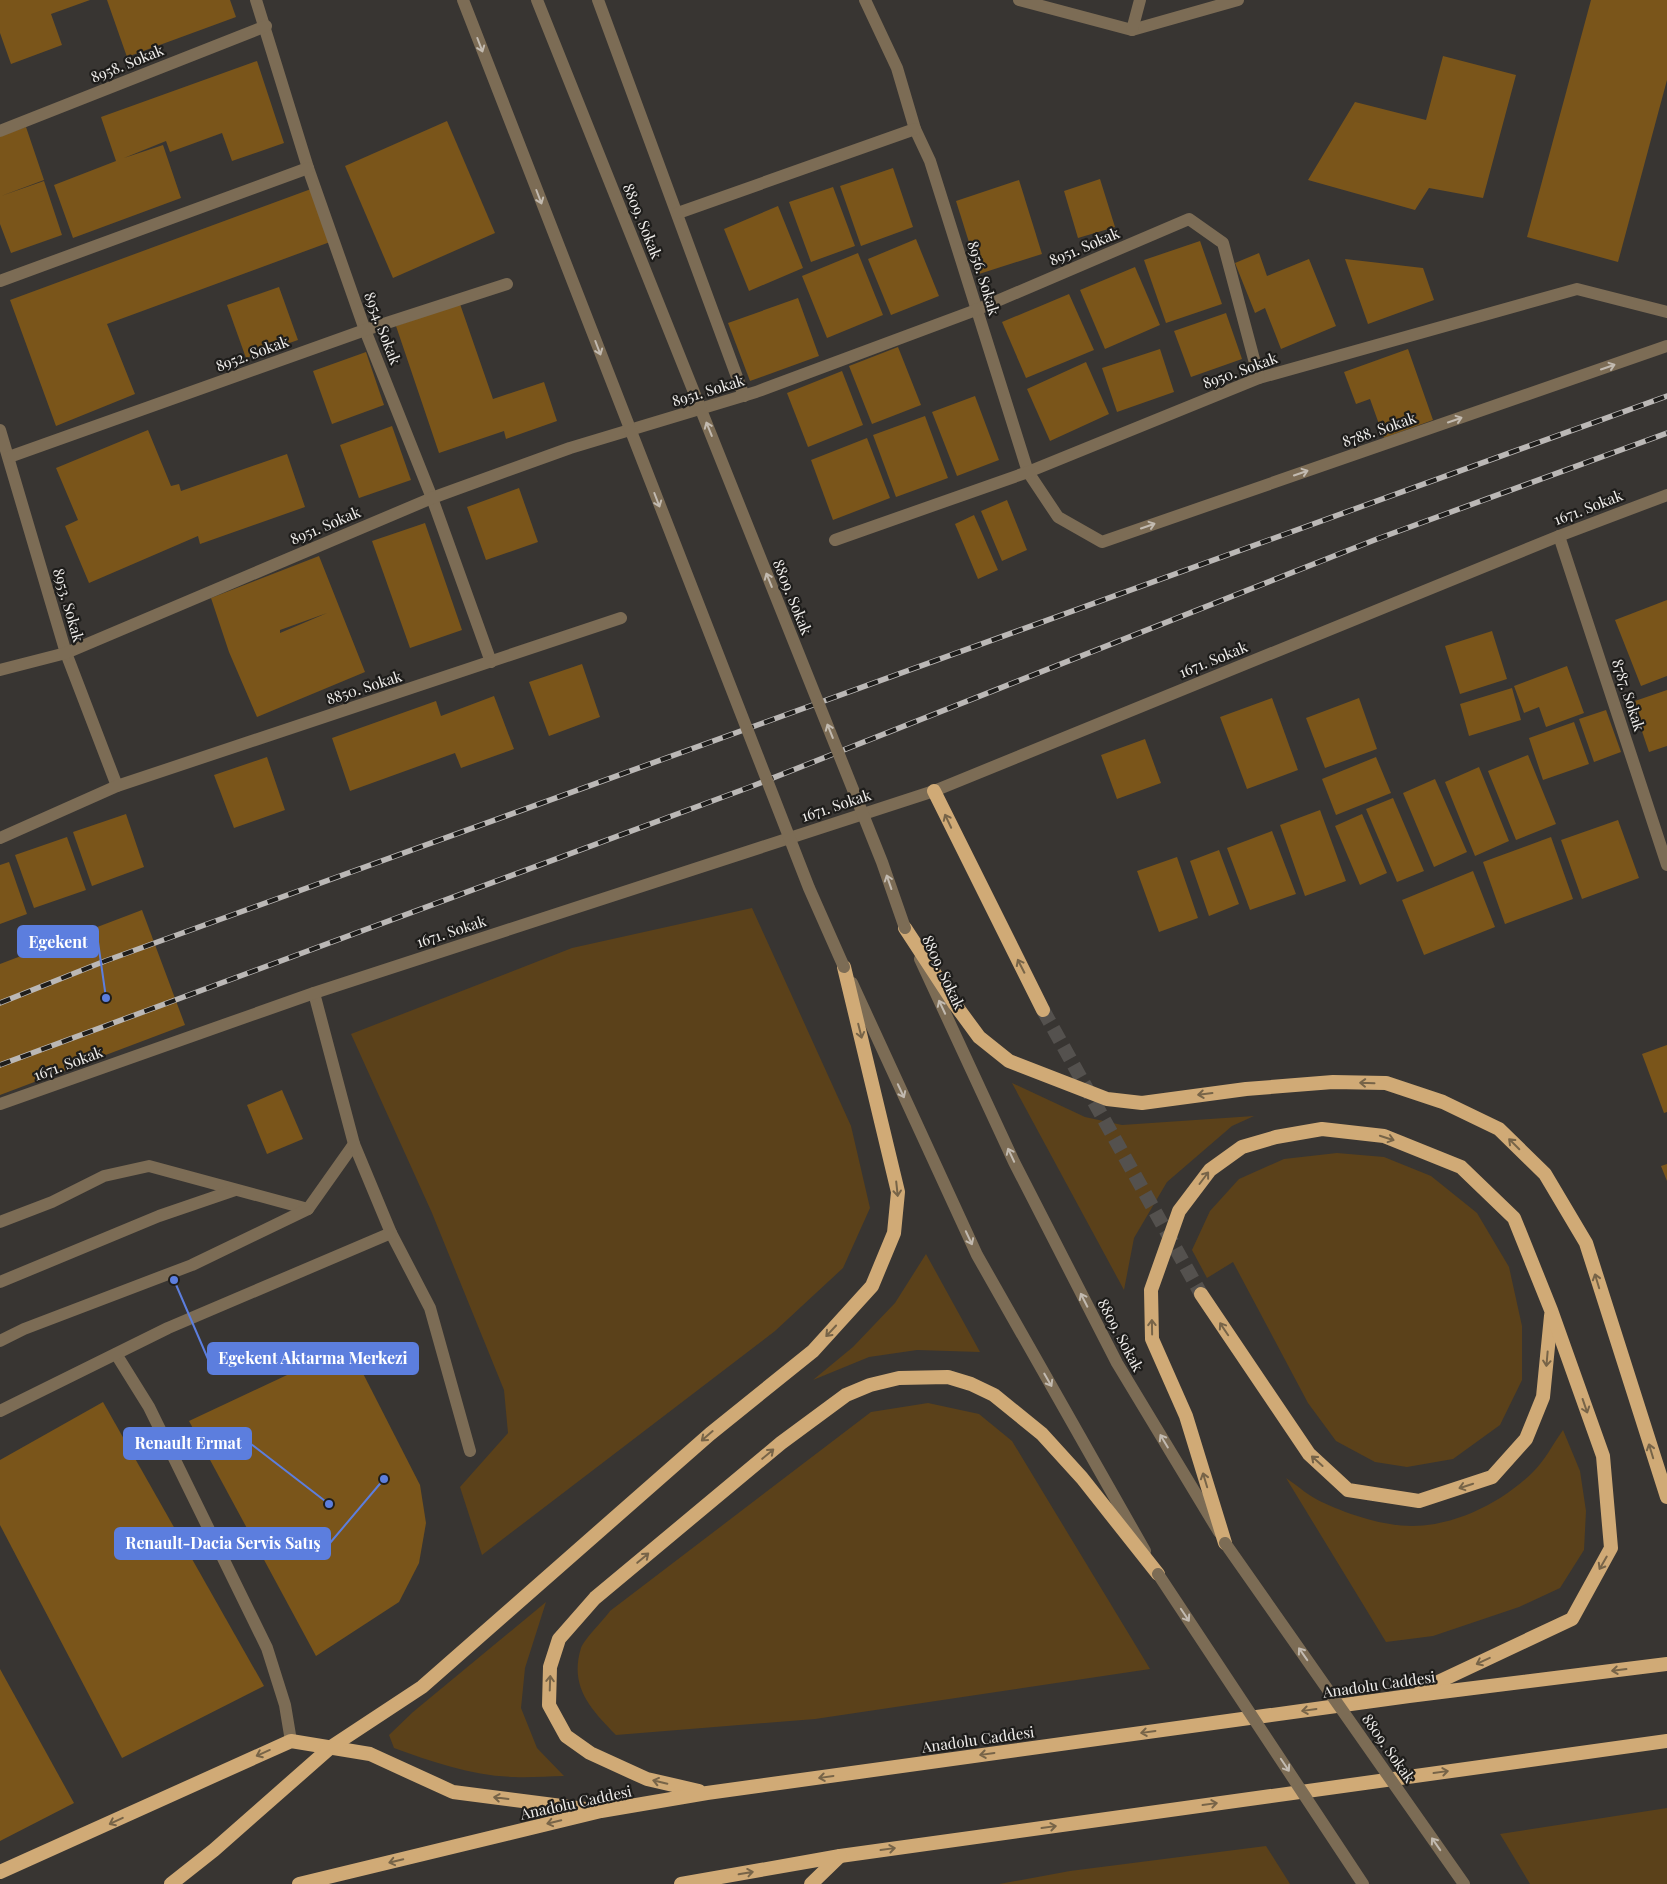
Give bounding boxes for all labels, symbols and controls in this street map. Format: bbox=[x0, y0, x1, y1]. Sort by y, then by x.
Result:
one-way arrow bbox=[476, 37, 485, 53]
street label: 8958. Sokak bbox=[88, 39, 167, 87]
street label: 8809. Sokak bbox=[619, 180, 667, 262]
one-way arrow bbox=[535, 189, 544, 204]
street label: 8951. Sokak bbox=[1046, 222, 1123, 270]
street label: 8956. Sokak bbox=[963, 238, 1005, 318]
street label: 8954. Sokak bbox=[360, 289, 406, 368]
street label: 8952. Sokak bbox=[213, 330, 292, 375]
one-way arrow bbox=[594, 340, 603, 355]
street label: 8950. Sokak bbox=[1200, 347, 1281, 393]
one-way arrow bbox=[1600, 362, 1616, 371]
street label: 8951. Sokak bbox=[669, 369, 747, 410]
street label: 8788. Sokak bbox=[1339, 407, 1419, 451]
one-way arrow bbox=[1447, 415, 1462, 424]
one-way arrow bbox=[704, 422, 713, 437]
one-way arrow bbox=[1293, 468, 1309, 477]
street label: 1671. Sokak bbox=[1551, 484, 1626, 529]
one-way arrow bbox=[653, 491, 662, 507]
street label: 8951. Sokak bbox=[287, 501, 364, 549]
one-way arrow bbox=[1139, 521, 1155, 530]
street label: 8809. Sokak bbox=[769, 556, 817, 638]
street label: 8953. Sokak bbox=[49, 566, 89, 645]
one-way arrow bbox=[764, 573, 773, 588]
street label: 1671. Sokak bbox=[1176, 636, 1251, 682]
street label: 8787. Sokak bbox=[1608, 656, 1650, 734]
street label: 8850. Sokak bbox=[324, 665, 405, 709]
one-way arrow bbox=[824, 724, 834, 739]
street label: 1671. Sokak bbox=[798, 784, 874, 826]
one-way arrow bbox=[942, 814, 952, 829]
one-way arrow bbox=[884, 875, 893, 890]
street label: 1671. Sokak bbox=[413, 910, 489, 952]
callout: Egekent bbox=[18, 926, 98, 957]
text: Egekent bbox=[28, 931, 88, 952]
street label: 8809. Sokak bbox=[918, 932, 970, 1013]
one-way arrow bbox=[1016, 959, 1025, 974]
one-way arrow bbox=[937, 1000, 947, 1015]
one-way arrow bbox=[856, 1023, 865, 1039]
street label: 1671. Sokak bbox=[31, 1041, 106, 1085]
one-way arrow bbox=[1359, 1078, 1376, 1088]
one-way arrow bbox=[897, 1083, 907, 1098]
one-way arrow bbox=[1197, 1090, 1213, 1100]
one-way arrow bbox=[1379, 1134, 1395, 1143]
one-way arrow bbox=[1508, 1138, 1520, 1150]
one-way arrow bbox=[1005, 1148, 1015, 1163]
one-way arrow bbox=[1199, 1171, 1209, 1185]
one-way arrow bbox=[892, 1181, 902, 1197]
one-way arrow bbox=[965, 1230, 975, 1245]
one-way arrow bbox=[1592, 1273, 1602, 1289]
one-way arrow bbox=[1079, 1292, 1089, 1307]
street label: 8809. Sokak bbox=[1093, 1295, 1149, 1376]
one-way arrow bbox=[1147, 1319, 1157, 1336]
one-way arrow bbox=[1219, 1322, 1229, 1336]
one-way arrow bbox=[825, 1325, 837, 1338]
callout: Egekent Aktarma Merkezi bbox=[208, 1343, 418, 1374]
text: Egekent Aktarma Merkezi bbox=[218, 1347, 408, 1368]
one-way arrow bbox=[1542, 1351, 1552, 1367]
one-way arrow bbox=[1043, 1373, 1053, 1388]
one-way arrow bbox=[1581, 1398, 1590, 1413]
callout: Renault Ermat bbox=[124, 1428, 251, 1459]
one-way arrow bbox=[701, 1431, 714, 1442]
text: Renault Ermat bbox=[134, 1432, 242, 1453]
one-way arrow bbox=[1158, 1435, 1168, 1449]
one-way arrow bbox=[1645, 1443, 1655, 1459]
one-way arrow bbox=[761, 1448, 774, 1459]
one-way arrow bbox=[1311, 1455, 1324, 1467]
one-way arrow bbox=[1200, 1472, 1210, 1488]
one-way arrow bbox=[1458, 1481, 1474, 1491]
callout: Renault-Dacia Servis Satış bbox=[115, 1528, 330, 1559]
text: Renault-Dacia Servis Satış bbox=[125, 1532, 321, 1553]
one-way arrow bbox=[636, 1553, 649, 1564]
one-way arrow bbox=[1598, 1555, 1608, 1569]
one-way arrow bbox=[1181, 1607, 1191, 1621]
one-way arrow bbox=[1298, 1647, 1308, 1661]
one-way arrow bbox=[1476, 1657, 1491, 1666]
one-way arrow bbox=[1611, 1665, 1627, 1675]
street label: Anadolu Caddesi bbox=[1321, 1666, 1437, 1702]
one-way arrow bbox=[545, 1675, 554, 1691]
one-way arrow bbox=[1301, 1705, 1317, 1715]
street label: 8809. Sokak bbox=[1358, 1710, 1420, 1787]
street label: Anadolu Caddesi bbox=[920, 1721, 1036, 1757]
one-way arrow bbox=[1140, 1727, 1156, 1737]
one-way arrow bbox=[256, 1748, 271, 1758]
one-way arrow bbox=[979, 1750, 995, 1760]
one-way arrow bbox=[1280, 1757, 1290, 1771]
one-way arrow bbox=[1432, 1767, 1448, 1777]
one-way arrow bbox=[818, 1772, 834, 1782]
one-way arrow bbox=[652, 1777, 668, 1786]
street label: Anadolu Caddesi bbox=[518, 1780, 634, 1824]
one-way arrow bbox=[493, 1793, 509, 1803]
one-way arrow bbox=[1202, 1799, 1218, 1809]
one-way arrow bbox=[109, 1816, 124, 1826]
one-way arrow bbox=[547, 1818, 563, 1828]
one-way arrow bbox=[1041, 1822, 1057, 1832]
one-way arrow bbox=[1431, 1837, 1441, 1851]
one-way arrow bbox=[880, 1844, 896, 1854]
one-way arrow bbox=[389, 1857, 405, 1866]
one-way arrow bbox=[738, 1867, 754, 1877]

